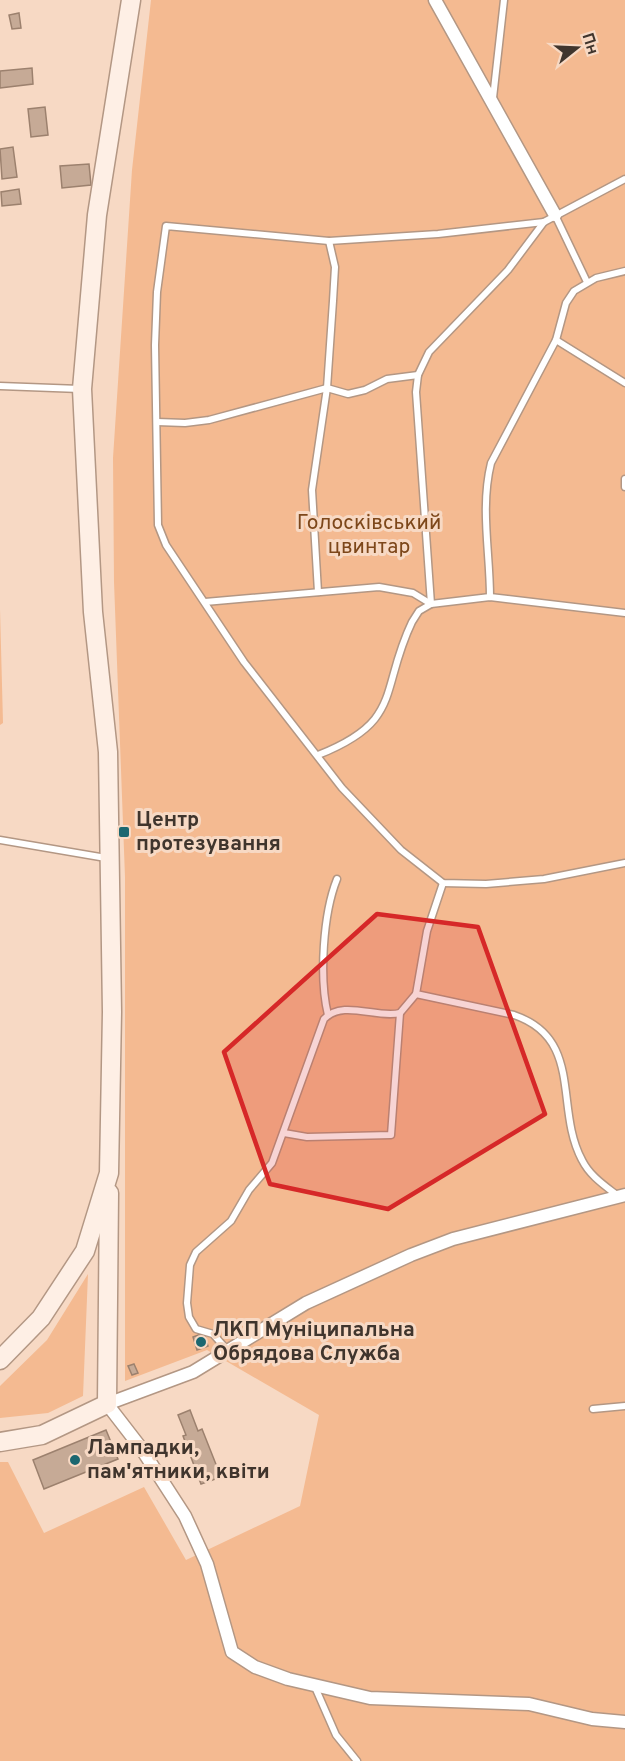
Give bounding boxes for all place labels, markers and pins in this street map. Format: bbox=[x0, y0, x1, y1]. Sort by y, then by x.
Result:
place label: Центр протезування bbox=[136, 807, 281, 858]
marker: Центр протезування bbox=[117, 825, 131, 839]
place label: ЛКП Муніципальна Обрядова Служба bbox=[213, 1317, 415, 1368]
marker: ЛКП Муніципальна Обрядова Служба bbox=[194, 1335, 208, 1349]
place label: Лампадки, пам'ятники, квіти bbox=[87, 1435, 270, 1486]
marker: Лампадки, пам'ятники, квіти bbox=[68, 1453, 82, 1467]

